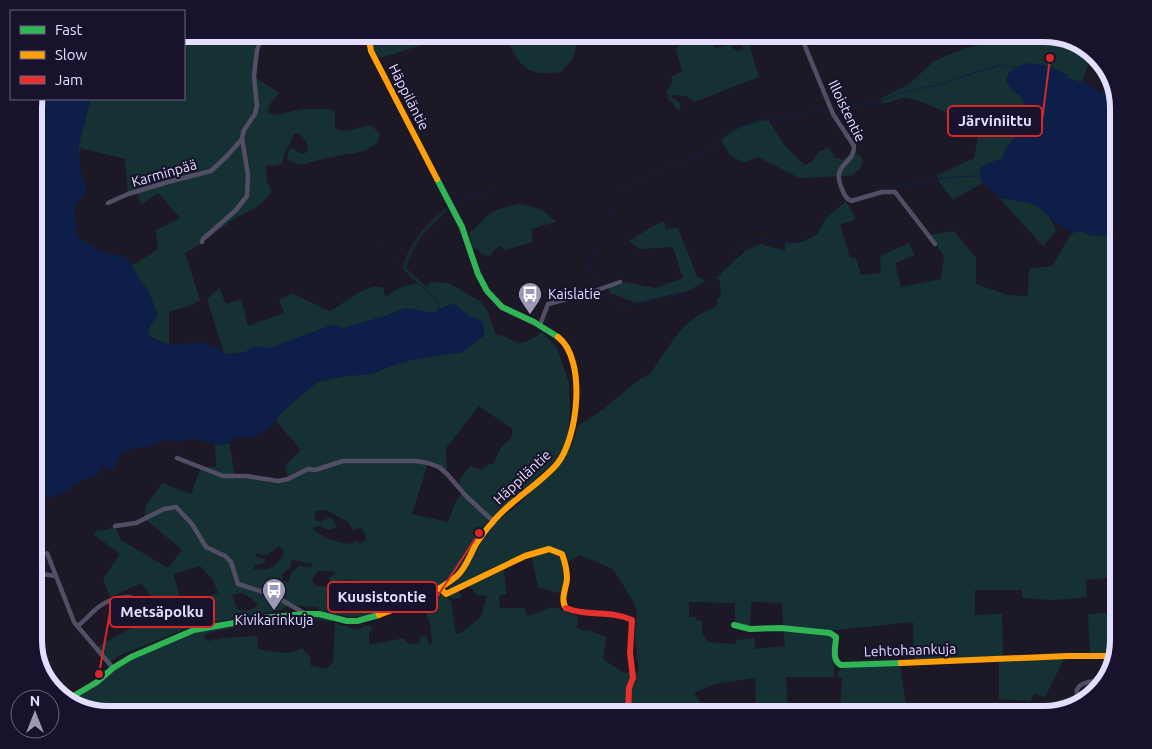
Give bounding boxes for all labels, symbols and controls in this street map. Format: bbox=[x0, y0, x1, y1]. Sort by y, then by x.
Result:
legend bbox=[10, 10, 185, 100]
text: Fast bbox=[55, 21, 83, 38]
text: Slow bbox=[55, 46, 88, 63]
street label: Häppiläntie bbox=[385, 61, 433, 133]
text: Jam bbox=[55, 71, 83, 88]
street label: Illoistentie bbox=[825, 78, 869, 144]
callout: Järviniittu bbox=[948, 106, 1042, 136]
text: Järviniittu bbox=[958, 112, 1032, 129]
street label: Karminpää bbox=[130, 156, 198, 190]
bus stop icon: Kaislatie bbox=[517, 281, 543, 315]
place label: Kaislatie bbox=[548, 286, 601, 302]
street label: Häppiläntie bbox=[490, 447, 554, 507]
bus stop icon: Kivikarinkuja bbox=[261, 577, 287, 611]
callout: Kuusistontie bbox=[328, 582, 437, 612]
text: Kuusistontie bbox=[338, 588, 426, 605]
callout: Metsäpolku bbox=[110, 597, 214, 627]
text: Metsäpolku bbox=[120, 603, 204, 620]
place label: Kivikarinkuja bbox=[234, 612, 314, 628]
street label: Lehtohaankuja bbox=[863, 640, 957, 660]
north arrow bbox=[10, 689, 60, 739]
text: N bbox=[30, 693, 40, 709]

